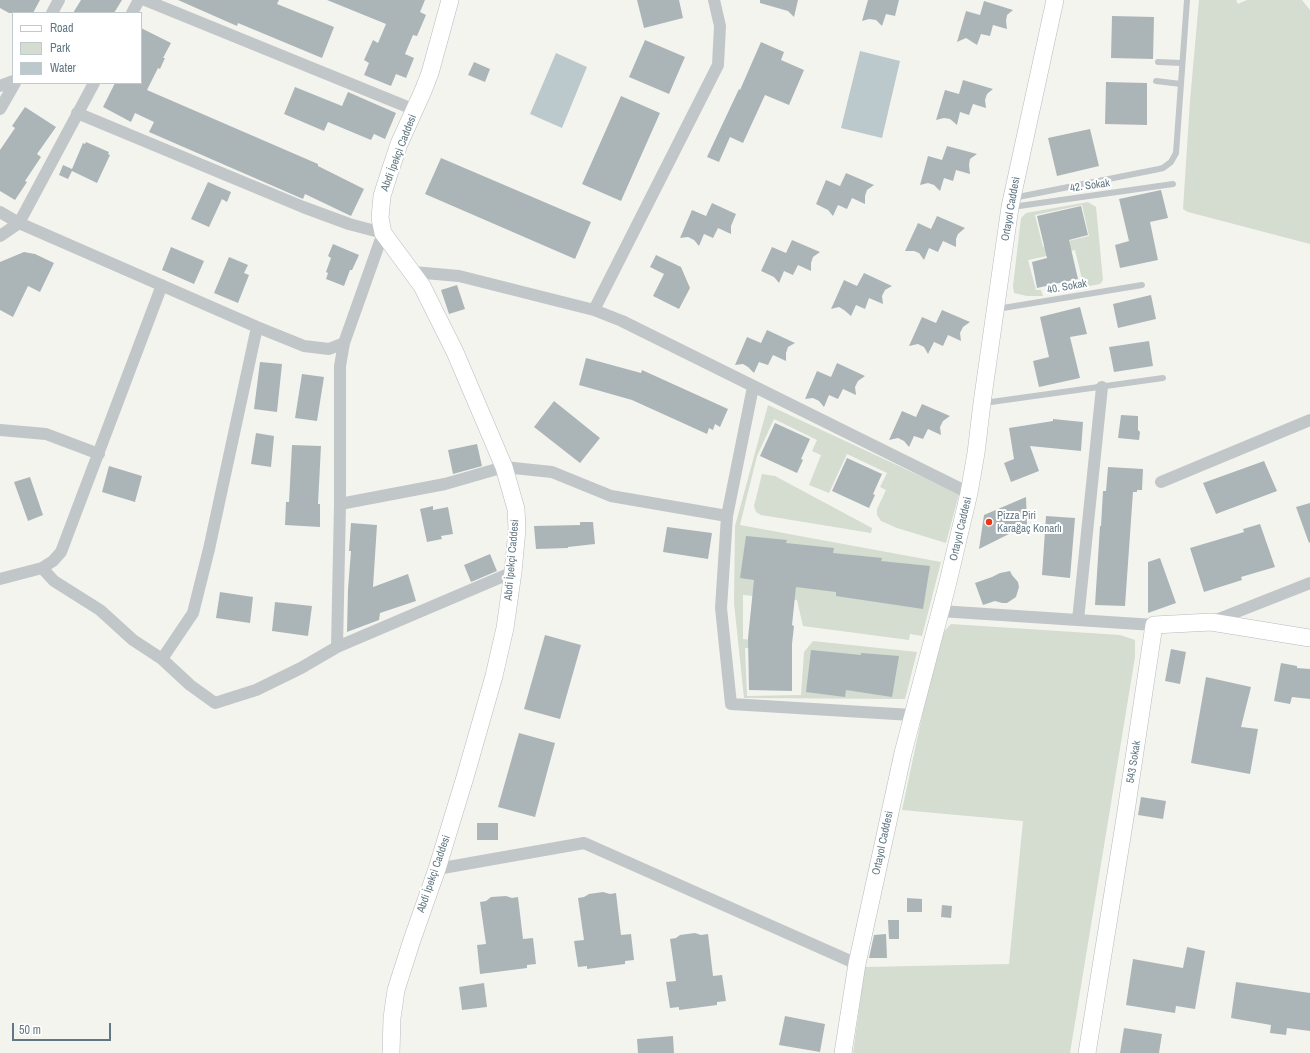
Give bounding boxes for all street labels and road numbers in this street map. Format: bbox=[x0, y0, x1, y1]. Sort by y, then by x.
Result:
street label: Abdi İpekçi Caddesi bbox=[378, 113, 420, 193]
street label: Ortayol Caddesi bbox=[999, 176, 1023, 242]
street label: 42. Sokak bbox=[1069, 177, 1111, 195]
street label: 40. Sokak bbox=[1046, 277, 1088, 297]
street label: Ortayol Caddesi bbox=[947, 496, 975, 562]
street label: Abdi İpekçi Caddesi bbox=[502, 519, 522, 601]
street label: 543 Sokak bbox=[1124, 740, 1144, 784]
street label: Ortayol Caddesi bbox=[870, 810, 896, 876]
street label: Abdi İpekçi Caddesi bbox=[415, 833, 453, 915]

